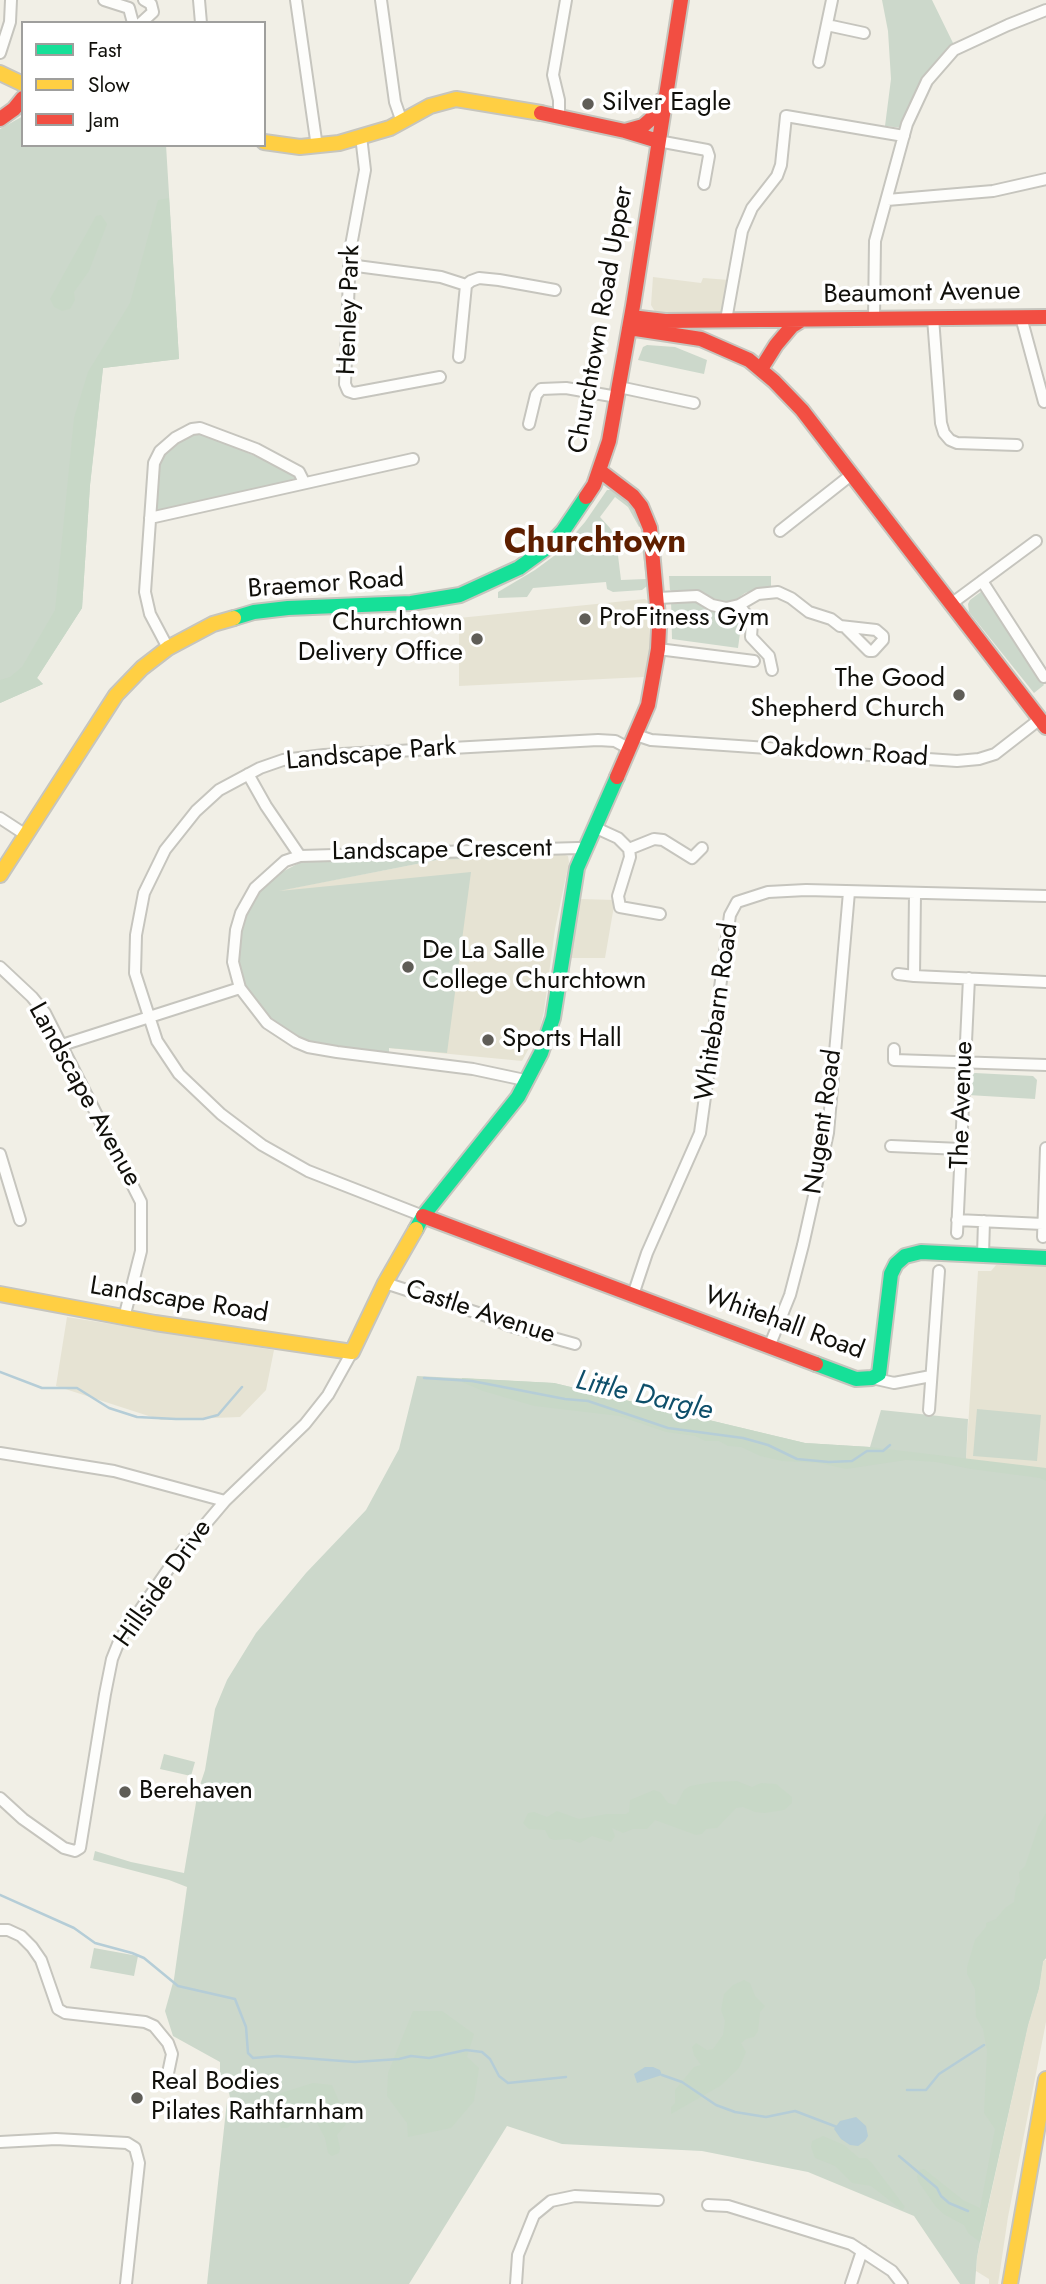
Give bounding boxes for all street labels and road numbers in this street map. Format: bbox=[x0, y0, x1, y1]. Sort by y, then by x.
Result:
street label: Churchtown Road Upper bbox=[563, 184, 641, 456]
street label: Henley Park bbox=[332, 244, 368, 376]
street label: Beaumont Avenue bbox=[823, 277, 1021, 311]
street label: Braemor Road bbox=[247, 564, 405, 606]
street label: Landscape Park bbox=[285, 732, 457, 778]
street label: Oakdown Road bbox=[759, 732, 929, 774]
street label: Landscape Crescent bbox=[332, 833, 552, 869]
street label: Whitebarn Road bbox=[690, 921, 746, 1103]
street label: Landscape Avenue bbox=[21, 998, 147, 1192]
street label: The Avenue bbox=[945, 1041, 981, 1169]
street label: Nugent Road bbox=[798, 1048, 850, 1196]
street label: Landscape Road bbox=[88, 1271, 270, 1331]
street label: Castle Avenue bbox=[401, 1274, 559, 1352]
street label: Whitehall Road bbox=[700, 1281, 868, 1367]
street label: Hillside Drive bbox=[109, 1514, 219, 1654]

